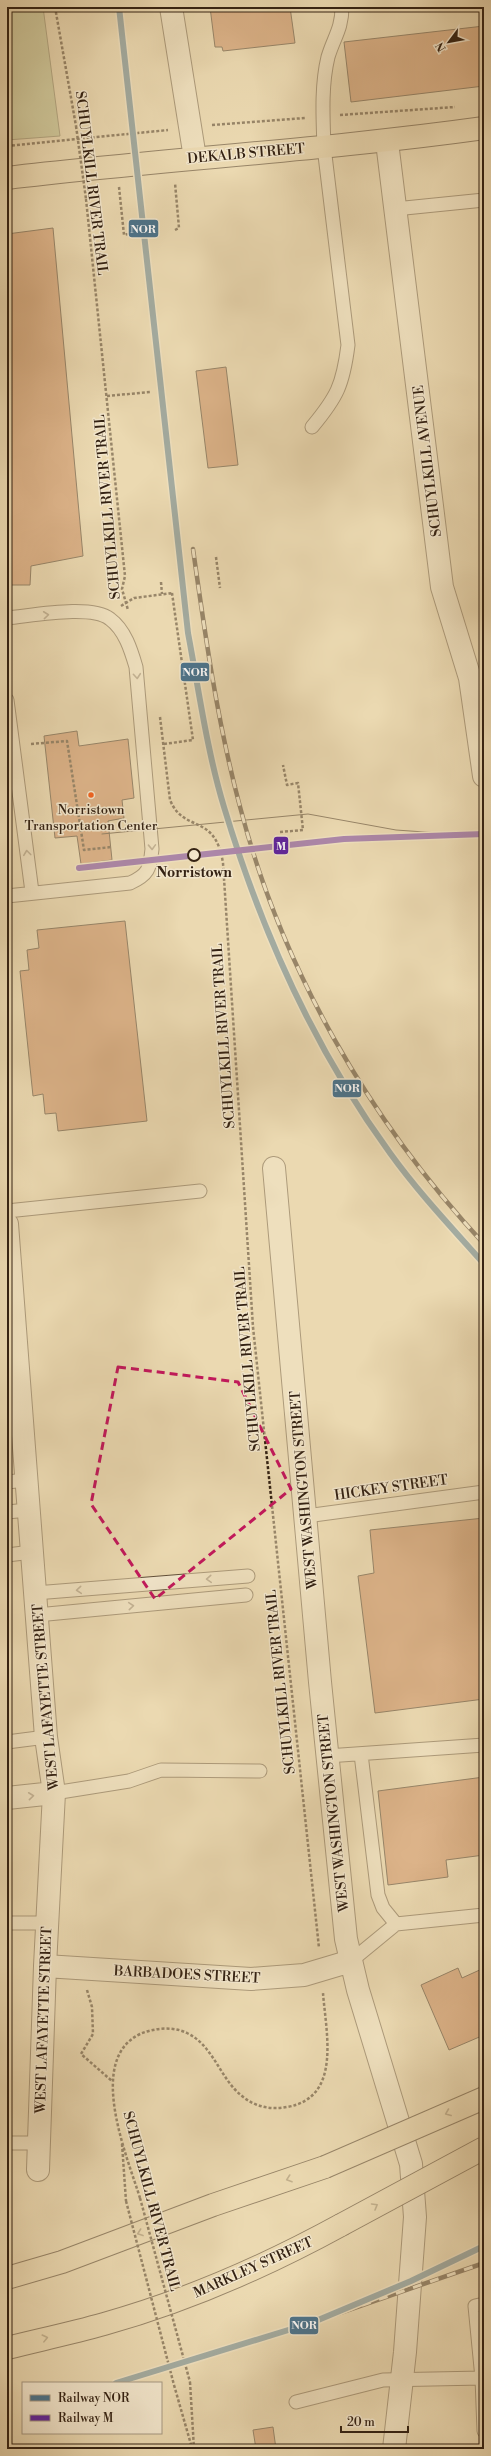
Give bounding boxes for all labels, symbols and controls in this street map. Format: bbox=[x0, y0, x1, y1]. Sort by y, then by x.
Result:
north arrow bbox=[429, 22, 469, 62]
text: N bbox=[433, 39, 450, 54]
street label: SCHUYLKILL RIVER TRAIL bbox=[71, 90, 111, 276]
street label: DEKALB STREET bbox=[186, 140, 306, 168]
line badge: NOR bbox=[128, 219, 159, 238]
text: NOR bbox=[130, 223, 157, 237]
street label: SCHUYLKILL AVENUE bbox=[410, 384, 446, 538]
street label: SCHUYLKILL RIVER TRAIL bbox=[91, 414, 125, 600]
one-way arrow bbox=[43, 611, 49, 620]
line badge: NOR bbox=[180, 662, 210, 682]
text: NOR bbox=[182, 666, 209, 680]
one-way arrow bbox=[132, 673, 141, 679]
marker: Norristown Transportation Center bbox=[86, 790, 96, 800]
place label: Norristown Transportation Center bbox=[25, 802, 158, 834]
line badge: M bbox=[273, 836, 289, 855]
text: M bbox=[276, 840, 287, 854]
one-way arrow bbox=[147, 844, 156, 850]
marker: Norristown bbox=[187, 848, 201, 862]
one-way arrow bbox=[23, 850, 32, 856]
place label: Norristown bbox=[156, 864, 232, 882]
street label: SCHUYLKILL RIVER TRAIL bbox=[209, 943, 239, 1129]
line badge: NOR bbox=[332, 1079, 362, 1098]
text: NOR bbox=[334, 1082, 361, 1096]
street label: SCHUYLKILL RIVER TRAIL bbox=[231, 1266, 265, 1452]
street label: WEST WASHINGTON STREET bbox=[286, 1390, 322, 1591]
street label: HICKEY STREET bbox=[333, 1471, 449, 1505]
one-way arrow bbox=[206, 1575, 212, 1584]
one-way arrow bbox=[76, 1585, 82, 1594]
street label: SCHUYLKILL RIVER TRAIL bbox=[262, 1589, 300, 1775]
one-way arrow bbox=[128, 1601, 134, 1610]
street label: WEST LAFAYETTE STREET bbox=[29, 1603, 63, 1792]
street label: WEST WASHINGTON STREET bbox=[315, 1713, 353, 1914]
one-way arrow bbox=[28, 1792, 34, 1801]
street label: WEST LAFAYETTE STREET bbox=[32, 1926, 56, 2115]
street label: BARBADOES STREET bbox=[112, 1962, 261, 1988]
one-way arrow bbox=[444, 2108, 452, 2116]
street label: SCHUYLKILL RIVER TRAIL bbox=[118, 2109, 184, 2293]
one-way arrow bbox=[285, 2175, 292, 2183]
one-way arrow bbox=[371, 2203, 378, 2211]
one-way arrow bbox=[136, 2228, 143, 2236]
street label: MARKLEY STREET bbox=[191, 2233, 316, 2302]
line badge: NOR bbox=[289, 2316, 319, 2335]
text: NOR bbox=[291, 2319, 318, 2333]
one-way arrow bbox=[42, 2335, 48, 2343]
legend bbox=[22, 2382, 162, 2434]
text: Railway NOR bbox=[58, 2391, 130, 2406]
scale bar bbox=[341, 2408, 408, 2434]
text: Railway M bbox=[58, 2411, 114, 2426]
text: 20 m bbox=[347, 2415, 375, 2430]

